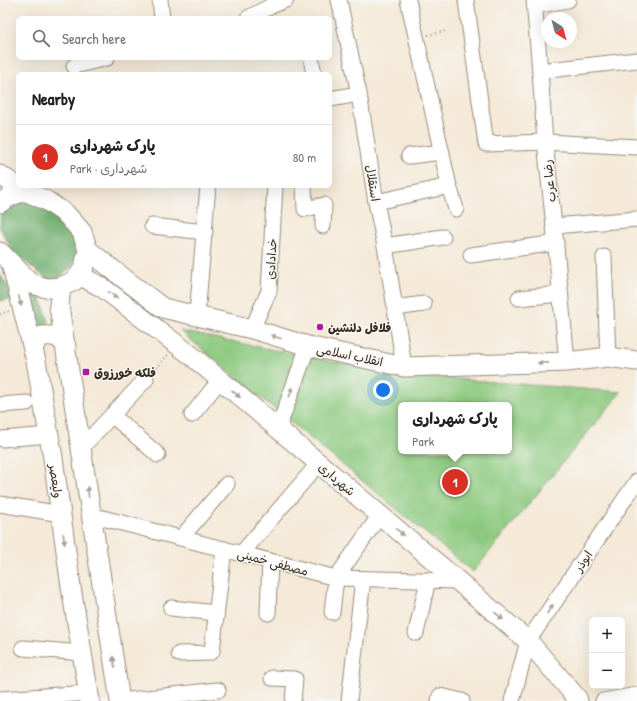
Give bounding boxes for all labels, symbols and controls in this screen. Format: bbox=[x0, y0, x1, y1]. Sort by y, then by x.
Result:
north arrow bbox=[541, 12, 577, 48]
search box bbox=[16, 16, 332, 60]
icon: search bbox=[30, 27, 52, 49]
text: Search here bbox=[62, 28, 126, 49]
text: Nearby bbox=[32, 87, 75, 110]
text: پارک شهرداری bbox=[70, 135, 155, 156]
text: 1 bbox=[43, 148, 47, 166]
text: 80 m bbox=[293, 148, 316, 166]
text: Park · شهرداری bbox=[70, 159, 147, 177]
street label: رضا عرب bbox=[538, 159, 560, 203]
street label: استقلال bbox=[362, 164, 384, 202]
street label: خدادادی bbox=[261, 238, 281, 280]
one-way arrow bbox=[107, 291, 118, 300]
one-way arrow bbox=[17, 295, 23, 307]
place label: فلافل دلنشین bbox=[328, 319, 391, 336]
marker: فلافل دلنشین bbox=[315, 322, 325, 332]
one-way arrow bbox=[270, 334, 282, 340]
street label: انقلاب اسلامی bbox=[315, 340, 385, 370]
one-way arrow bbox=[537, 359, 549, 366]
place label: فلکه خورزوق bbox=[94, 364, 156, 381]
marker: فلکه خورزوق bbox=[81, 367, 91, 377]
your location bbox=[373, 380, 393, 400]
one-way arrow bbox=[289, 386, 295, 398]
one-way arrow bbox=[231, 389, 242, 398]
popup bbox=[398, 402, 512, 454]
text: پارک شهرداری bbox=[412, 408, 498, 429]
text: Park bbox=[412, 432, 434, 450]
street label: شهرداری bbox=[315, 459, 359, 499]
street label: ولیعصر bbox=[45, 462, 67, 499]
pin: 1 bbox=[442, 467, 468, 497]
one-way arrow bbox=[85, 486, 91, 498]
one-way arrow bbox=[394, 527, 405, 536]
one-way arrow bbox=[61, 533, 67, 545]
street label: مصطفی خمینی bbox=[236, 544, 310, 580]
street label: ابوذر bbox=[569, 547, 596, 576]
one-way arrow bbox=[546, 604, 554, 614]
one-way arrow bbox=[493, 611, 504, 620]
map controls bbox=[589, 617, 625, 689]
button: + bbox=[589, 617, 625, 653]
button: − bbox=[589, 653, 625, 689]
one-way arrow bbox=[111, 656, 117, 669]

